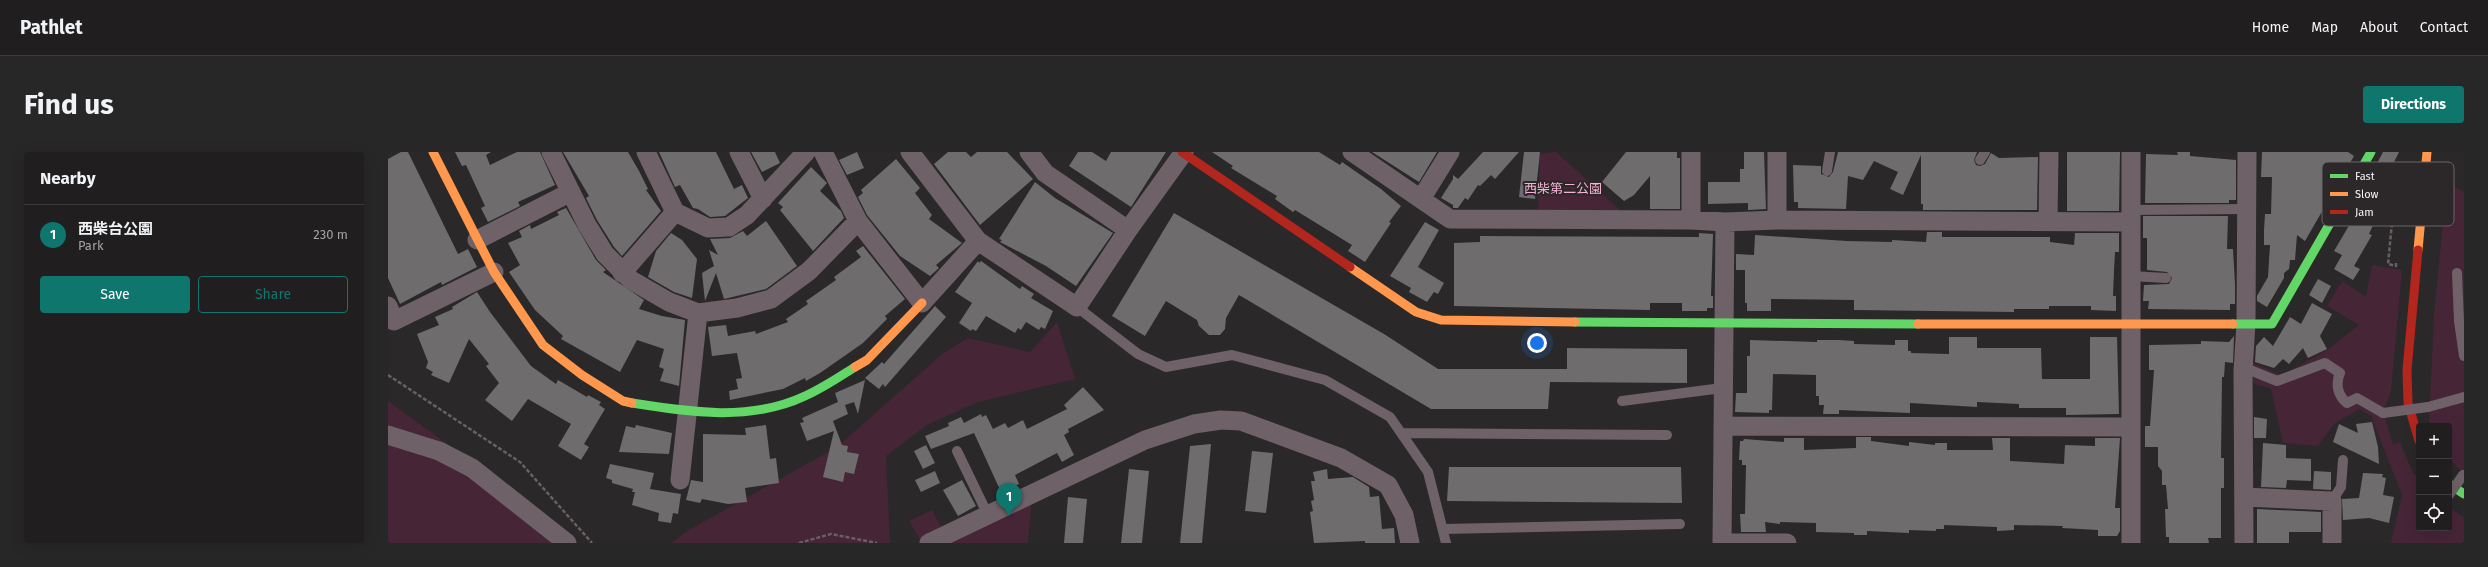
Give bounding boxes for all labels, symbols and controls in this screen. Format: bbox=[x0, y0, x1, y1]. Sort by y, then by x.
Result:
text: Pathlet bbox=[20, 16, 83, 39]
text: Home bbox=[2252, 19, 2289, 36]
text: Map bbox=[2311, 19, 2338, 36]
text: About bbox=[2360, 19, 2398, 36]
text: Contact bbox=[2420, 19, 2468, 36]
button: Directions bbox=[2363, 86, 2464, 123]
text: Find us bbox=[24, 88, 114, 121]
legend bbox=[2322, 162, 2454, 226]
text: Nearby bbox=[40, 168, 95, 189]
text: Fast bbox=[2355, 170, 2375, 183]
park label: 西柴第二公園 bbox=[1524, 181, 1602, 196]
text: Slow bbox=[2355, 188, 2379, 201]
text: Jam bbox=[2355, 206, 2374, 219]
text: 西柴台公園 bbox=[78, 220, 153, 238]
text: 1 bbox=[50, 227, 56, 242]
text: 230 m bbox=[313, 227, 348, 242]
text: Park bbox=[78, 238, 104, 253]
button: Save bbox=[40, 276, 190, 313]
button: Share bbox=[198, 276, 348, 313]
your location bbox=[1527, 333, 1547, 353]
map controls bbox=[2416, 423, 2452, 531]
button: + bbox=[2416, 423, 2452, 459]
button: − bbox=[2416, 459, 2452, 495]
pin: 1 bbox=[996, 483, 1022, 516]
button: locate bbox=[2416, 495, 2452, 531]

